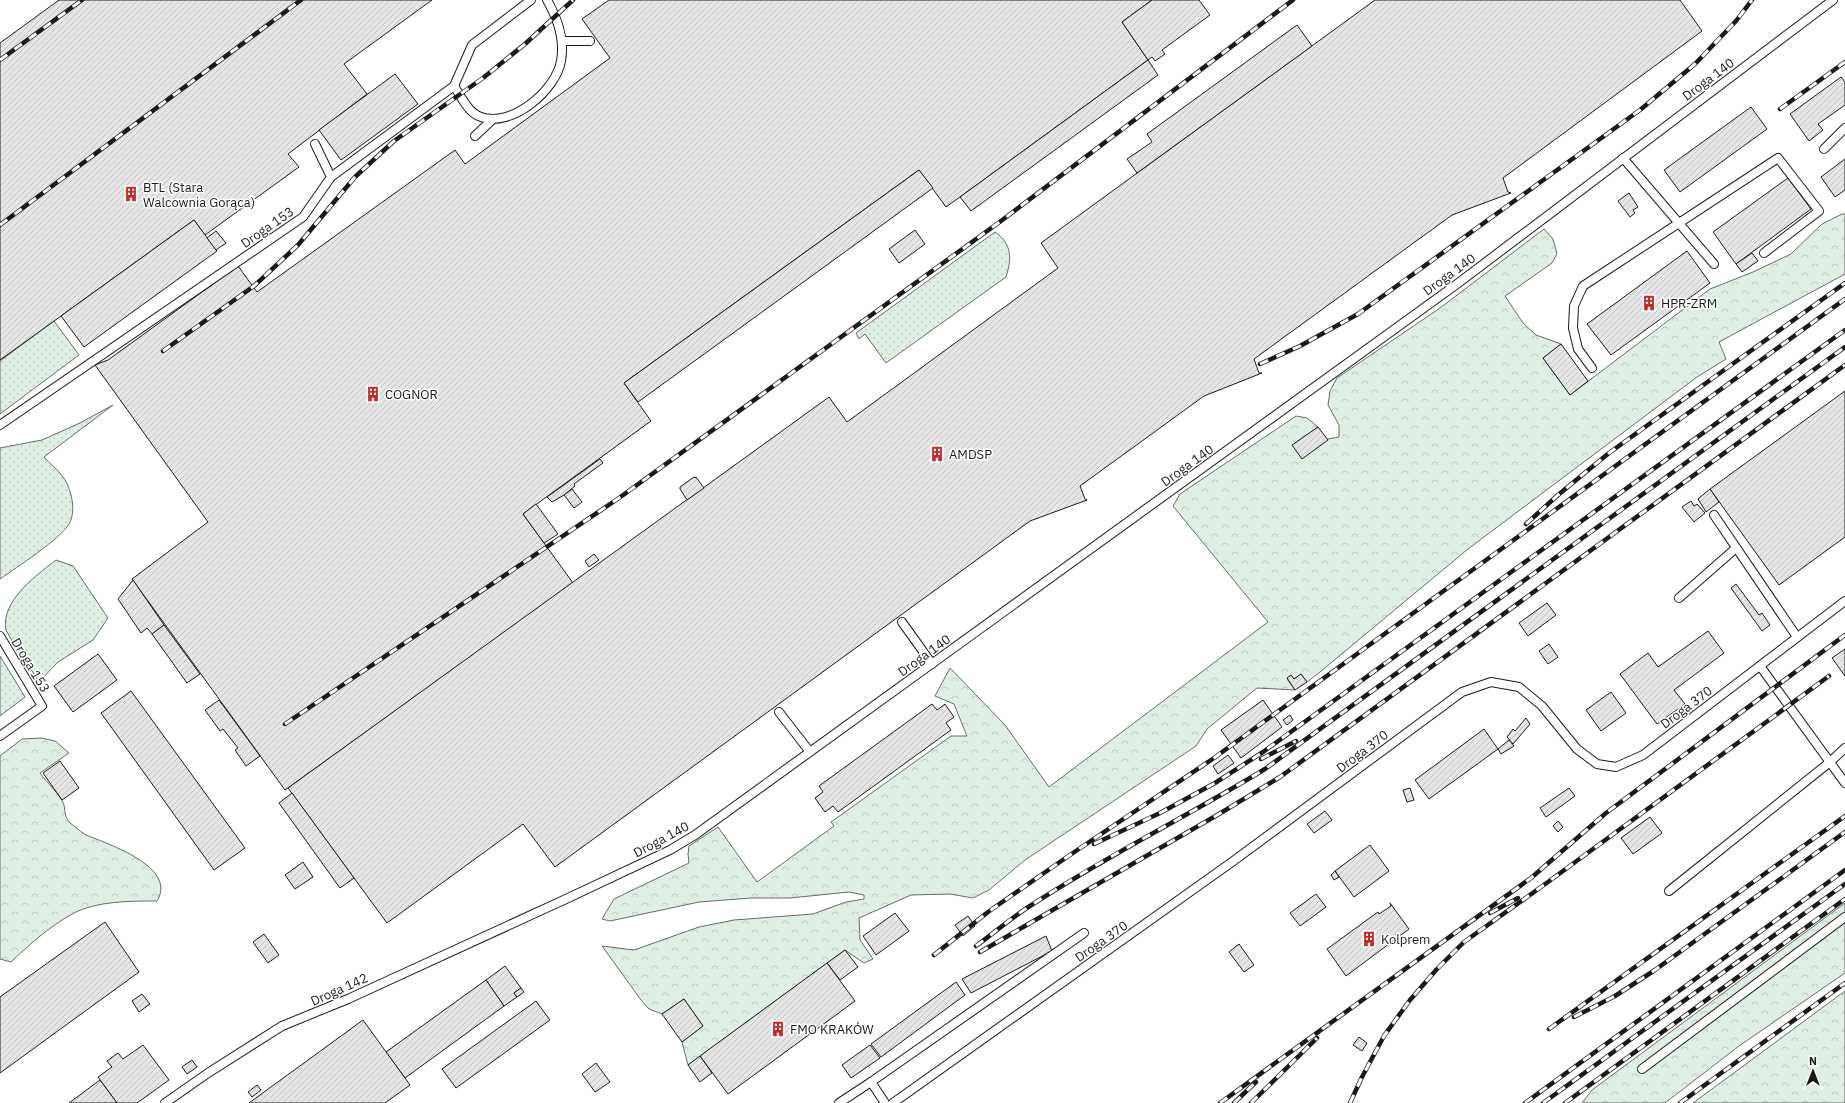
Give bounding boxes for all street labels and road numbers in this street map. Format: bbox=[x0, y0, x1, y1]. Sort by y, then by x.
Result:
street label: Droga 140 bbox=[1679, 54, 1738, 105]
street label: Droga 153 bbox=[237, 203, 297, 252]
street label: Droga 140 bbox=[1420, 250, 1479, 299]
street label: Droga 140 bbox=[1158, 441, 1217, 490]
street label: Droga 140 bbox=[895, 631, 954, 680]
street label: Droga 153 bbox=[8, 635, 54, 696]
street label: Droga 370 bbox=[1657, 682, 1716, 733]
street label: Droga 370 bbox=[1333, 726, 1392, 777]
street label: Droga 140 bbox=[630, 818, 692, 861]
street label: Droga 370 bbox=[1071, 917, 1131, 966]
street label: Droga 142 bbox=[308, 969, 371, 1010]

